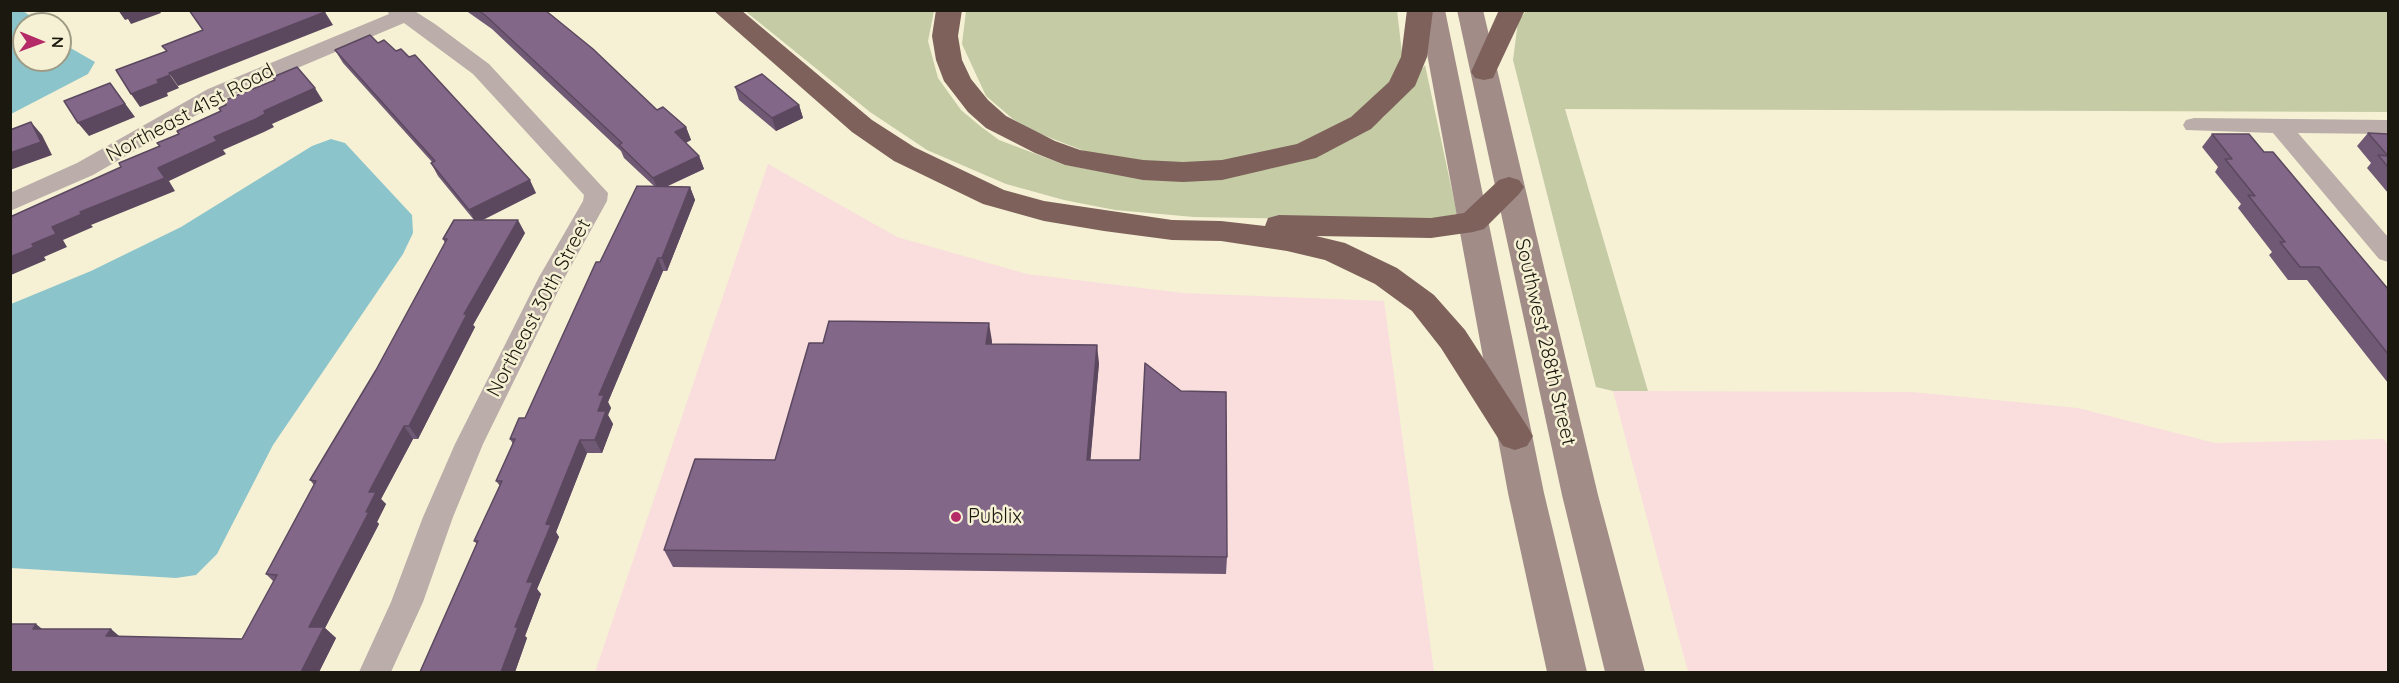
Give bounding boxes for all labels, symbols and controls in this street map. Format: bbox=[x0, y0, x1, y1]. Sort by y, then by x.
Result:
north arrow bbox=[12, 12, 72, 72]
text: N bbox=[48, 36, 68, 48]
street label: Northeast 41st Road bbox=[102, 59, 278, 167]
street label: Northeast 30th Street bbox=[482, 215, 596, 401]
street label: Southwest 288th Street bbox=[1509, 236, 1581, 448]
place label: Publix bbox=[968, 505, 1022, 529]
marker: Publix bbox=[949, 510, 963, 524]

